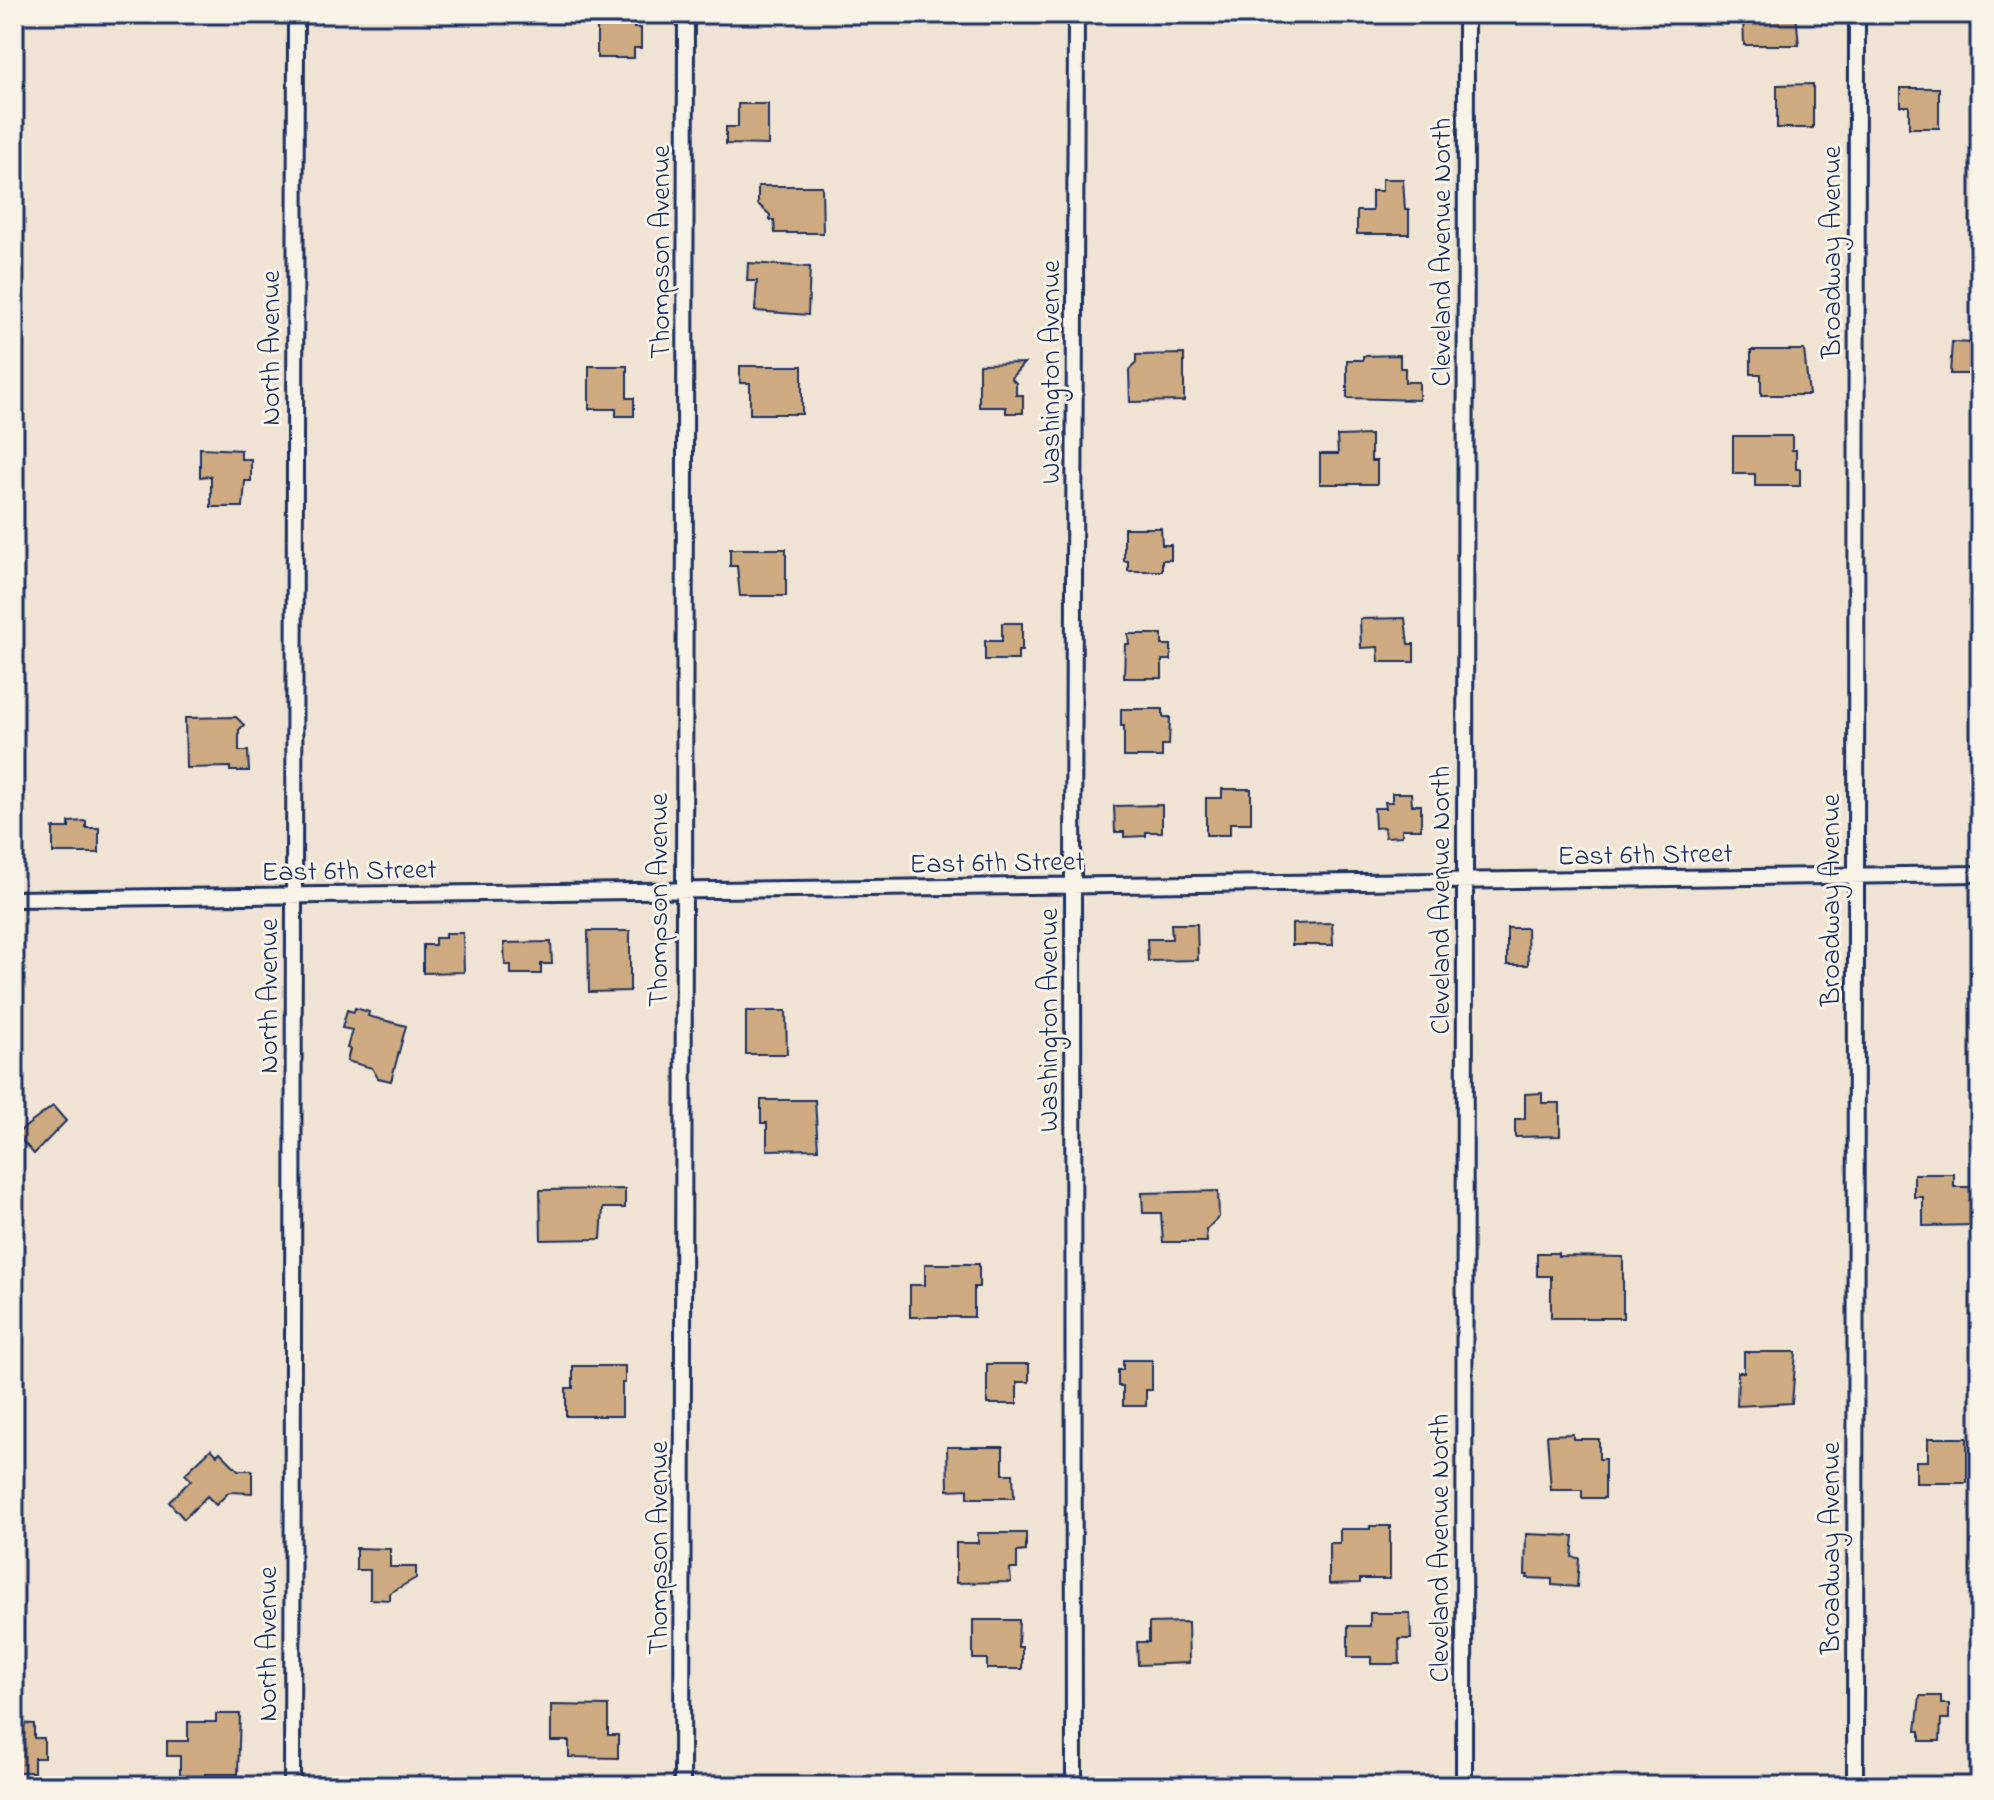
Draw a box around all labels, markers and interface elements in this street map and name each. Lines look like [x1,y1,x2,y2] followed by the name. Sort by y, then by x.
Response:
[1423,118,1464,386] street label: Cleveland Avenue North
[642,144,683,359] street label: Thompson Avenue
[1813,145,1854,359] street label: Broadway Avenue
[1032,259,1073,484] street label: Washington Avenue
[252,270,293,426] street label: North Avenue
[1422,766,1463,1034] street label: Cleveland Avenue North
[640,792,681,1007] street label: Thompson Avenue
[1812,793,1853,1007] street label: Broadway Avenue
[1557,834,1733,879] street label: East 6th Street
[909,842,1085,887] street label: East 6th Street
[261,850,437,895] street label: East 6th Street
[1030,907,1071,1132] street label: Washington Avenue
[250,918,291,1074] street label: North Avenue
[1421,1414,1462,1682] street label: Cleveland Avenue North
[640,1440,681,1655] street label: Thompson Avenue
[1812,1441,1853,1655] street label: Broadway Avenue
[249,1566,290,1722] street label: North Avenue

